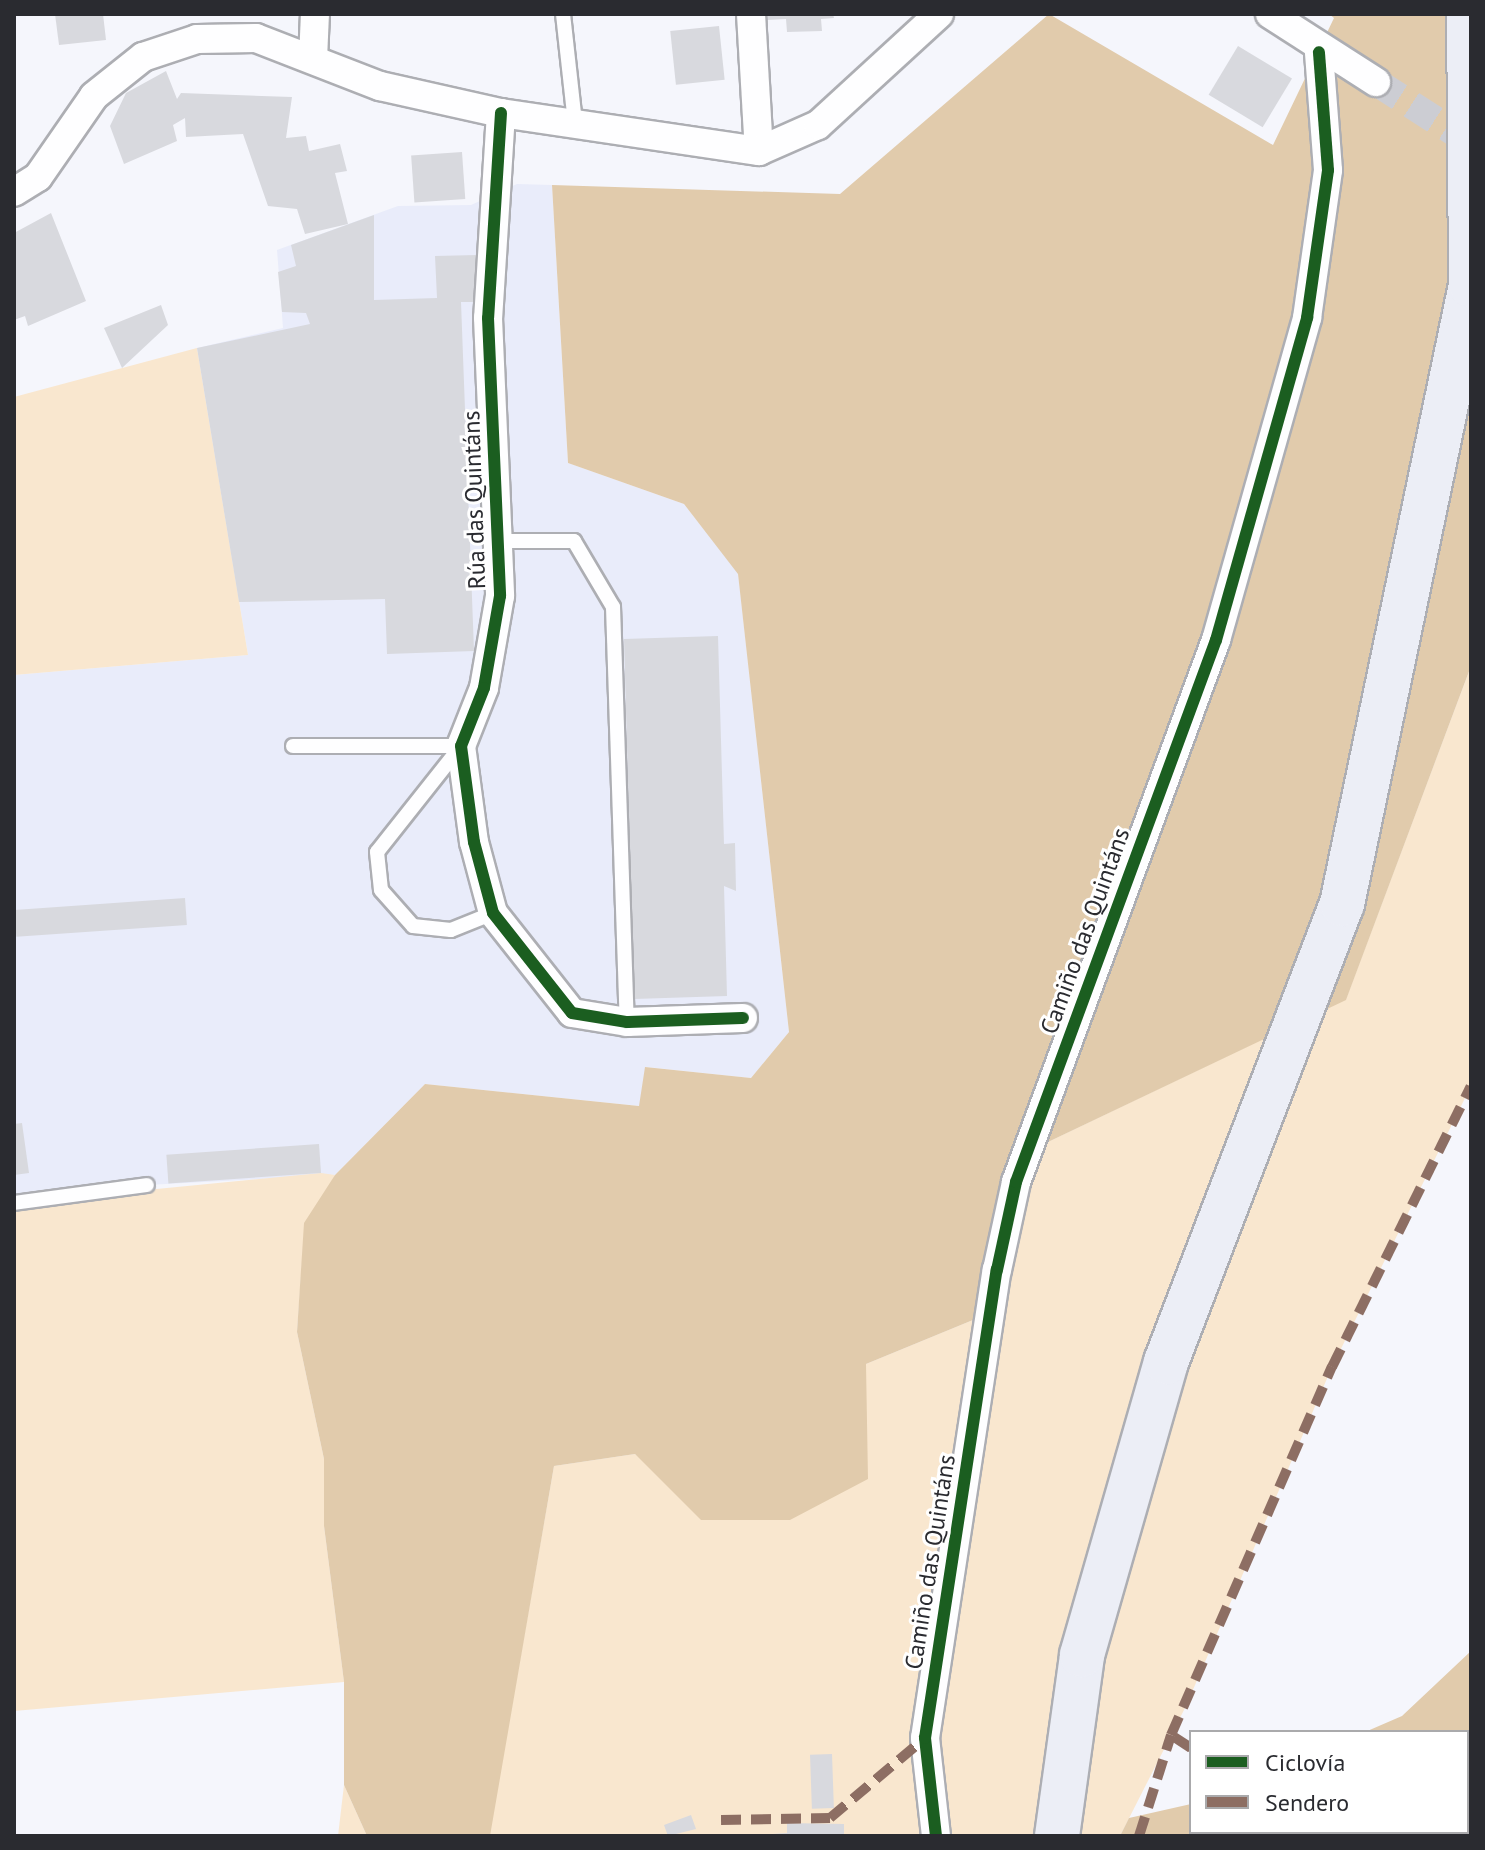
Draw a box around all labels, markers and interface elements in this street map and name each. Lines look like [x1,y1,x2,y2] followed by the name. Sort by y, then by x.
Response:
[456,410,492,590] street label: Rúa das Quintáns
[1034,824,1136,1038] street label: Camiño das Quintáns
[899,1453,961,1671] street label: Camiño das Quintáns
[1189,1730,1469,1834] legend
[1265,1747,1345,1778] text: Ciclovía
[1265,1787,1349,1818] text: Sendero

